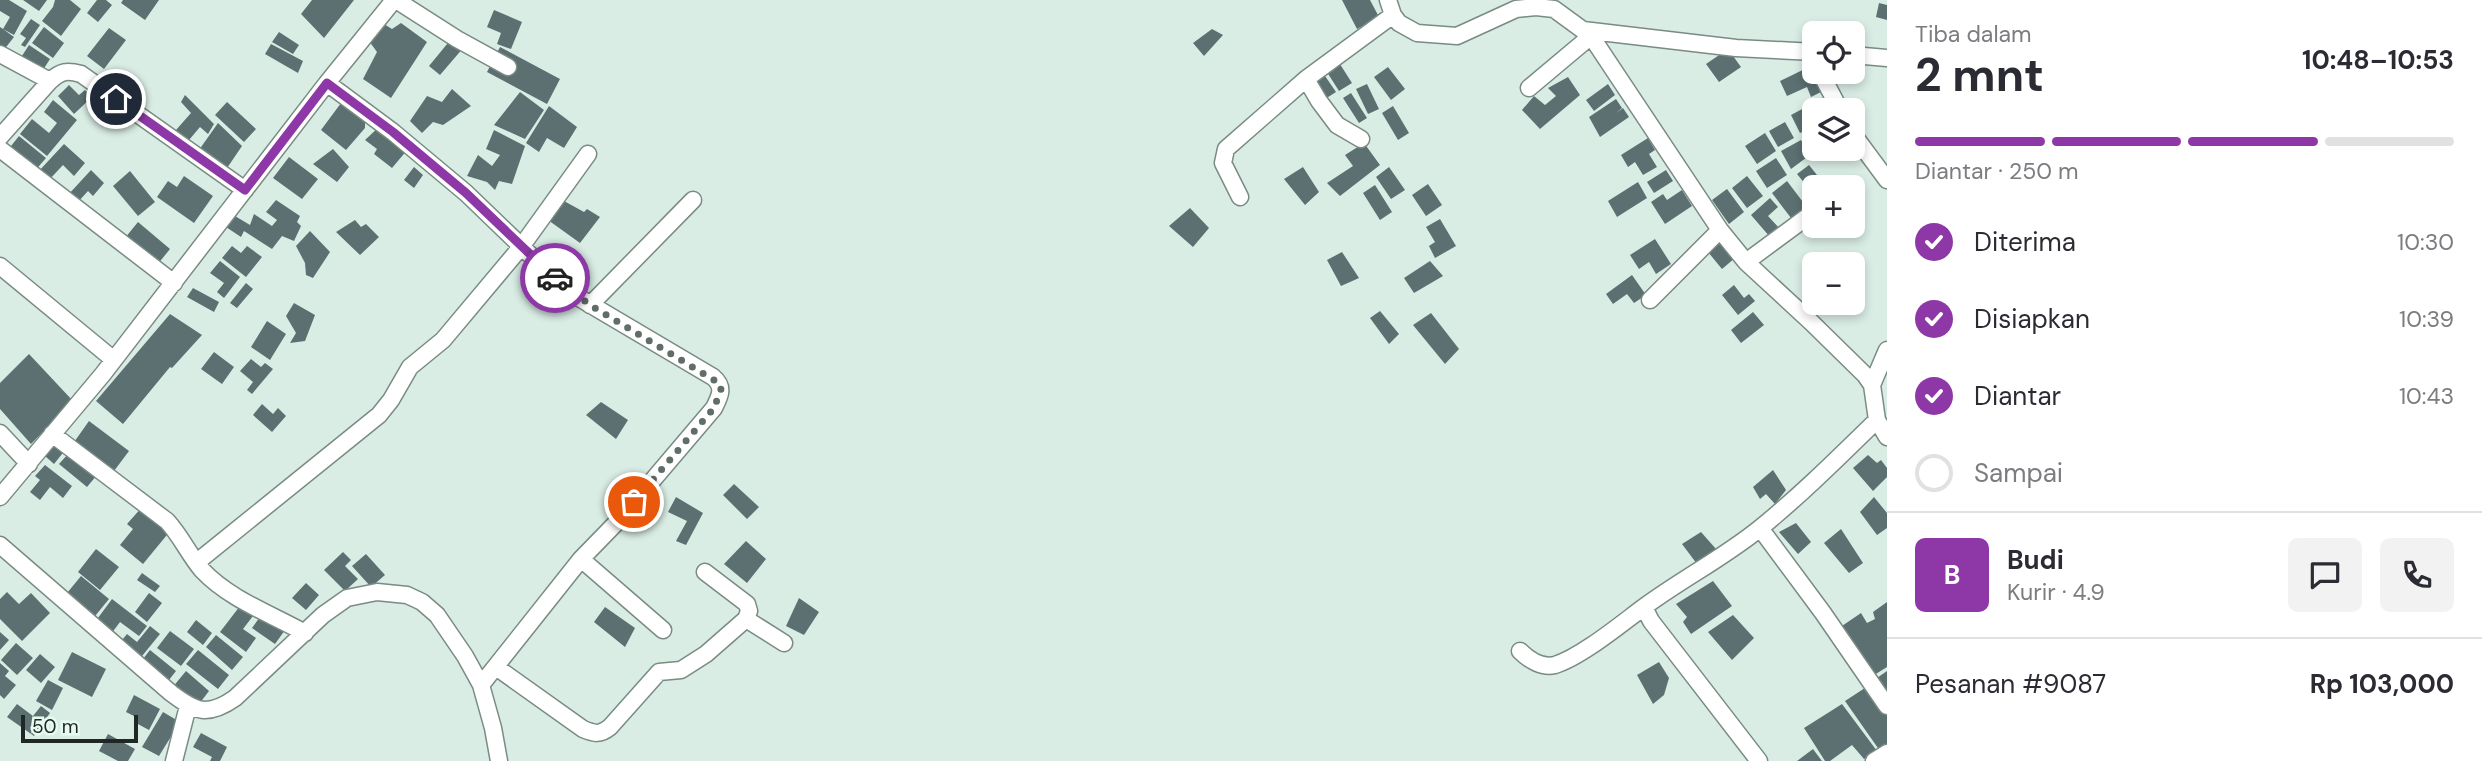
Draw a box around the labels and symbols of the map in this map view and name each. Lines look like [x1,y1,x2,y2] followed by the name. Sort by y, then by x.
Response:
[86,69,146,129] pin
[520,243,590,313] courier
[604,472,664,532] pin
[21,712,138,744] scale bar

